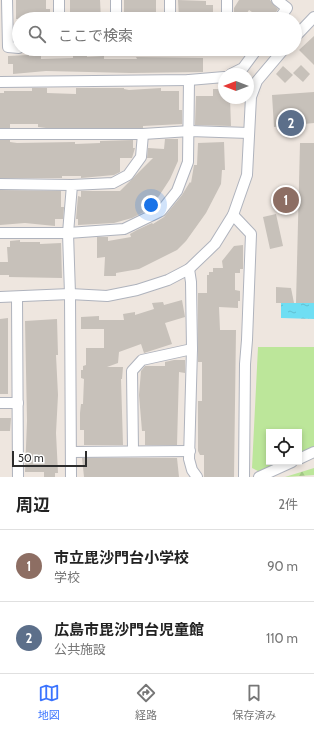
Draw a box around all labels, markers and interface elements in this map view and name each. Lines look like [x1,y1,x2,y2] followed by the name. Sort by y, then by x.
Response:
[12,12,302,56] search box
[26,23,48,45] icon: search
[58,27,133,45] text: ここで検索
[218,68,254,104] north arrow
[278,108,304,138] pin: 2
[273,185,299,215] pin: 1
[141,195,161,215] your location
[266,429,302,465] map controls
[266,429,302,465] button: locate
[12,449,87,468] scale bar
[18,451,44,465] text: 50 m
[16,495,50,515] text: 周辺
[278,496,298,512] text: 2件
[54,549,189,567] text: 市立毘沙門台小学校
[27,558,31,574] text: 1
[267,558,298,574] text: 90 m
[54,569,80,585] text: 学校
[54,621,204,639] text: 広島市毘沙門台児童館
[26,630,32,646] text: 2
[266,630,298,646] text: 110 m
[54,641,106,657] text: 公共施設
[38,682,60,722] tab: 地図
[135,682,157,722] tab: 経路
[232,682,276,722] tab: 保存済み

